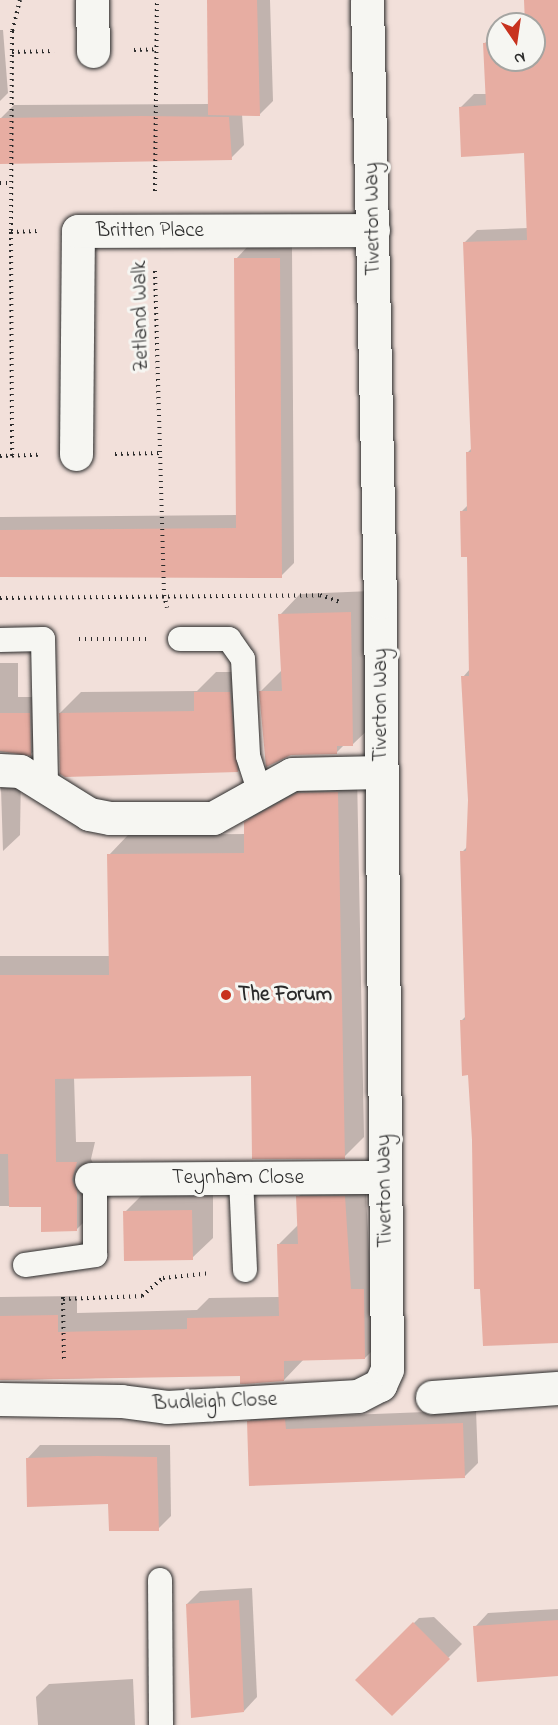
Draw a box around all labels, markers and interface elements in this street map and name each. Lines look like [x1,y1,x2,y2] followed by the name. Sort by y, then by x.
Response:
[486,12,546,72] north arrow
[512,45,528,70] text: N
[359,162,387,276] street label: Tiverton Way
[96,218,204,244] street label: Britten Place
[127,260,155,372] street label: Zetland Walk
[368,648,394,762] street label: Tiverton Way
[238,982,332,1008] place label: The Forum
[219,988,233,1002] marker: The Forum
[371,1134,399,1248] street label: Tiverton Way
[172,1165,304,1191] street label: Teynham Close
[152,1387,278,1417] street label: Budleigh Close

